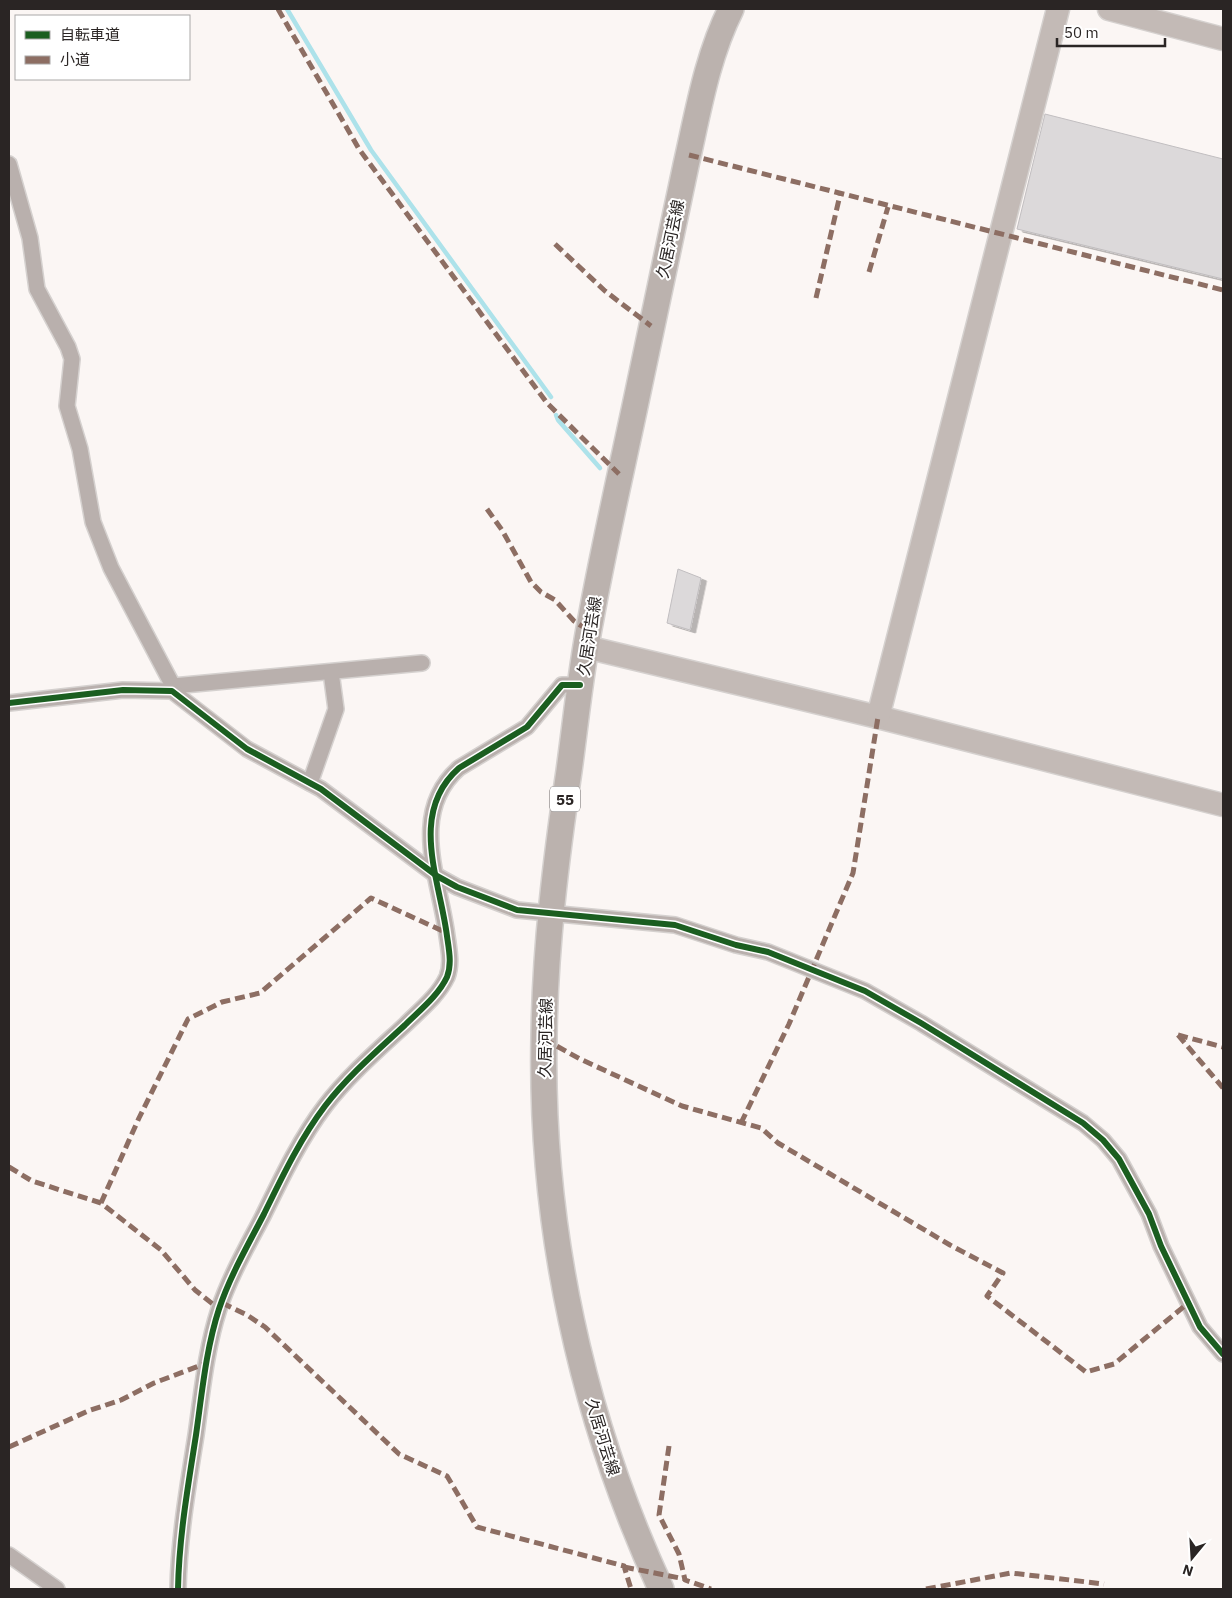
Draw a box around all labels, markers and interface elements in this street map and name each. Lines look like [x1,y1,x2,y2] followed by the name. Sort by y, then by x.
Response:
[15,15,190,80] legend
[1057,15,1164,47] scale bar
[1064,23,1099,42] text: 50 m
[60,25,120,44] text: 自転車道
[60,50,90,69] text: 小道
[652,198,688,280] street label: 久居河芸線
[573,595,605,677] street label: 久居河芸線
[550,786,580,812] road number: 55
[534,998,556,1078] street label: 久居河芸線
[582,1396,624,1478] street label: 久居河芸線
[1167,1533,1217,1583] north arrow
[1180,1560,1196,1580] text: N

